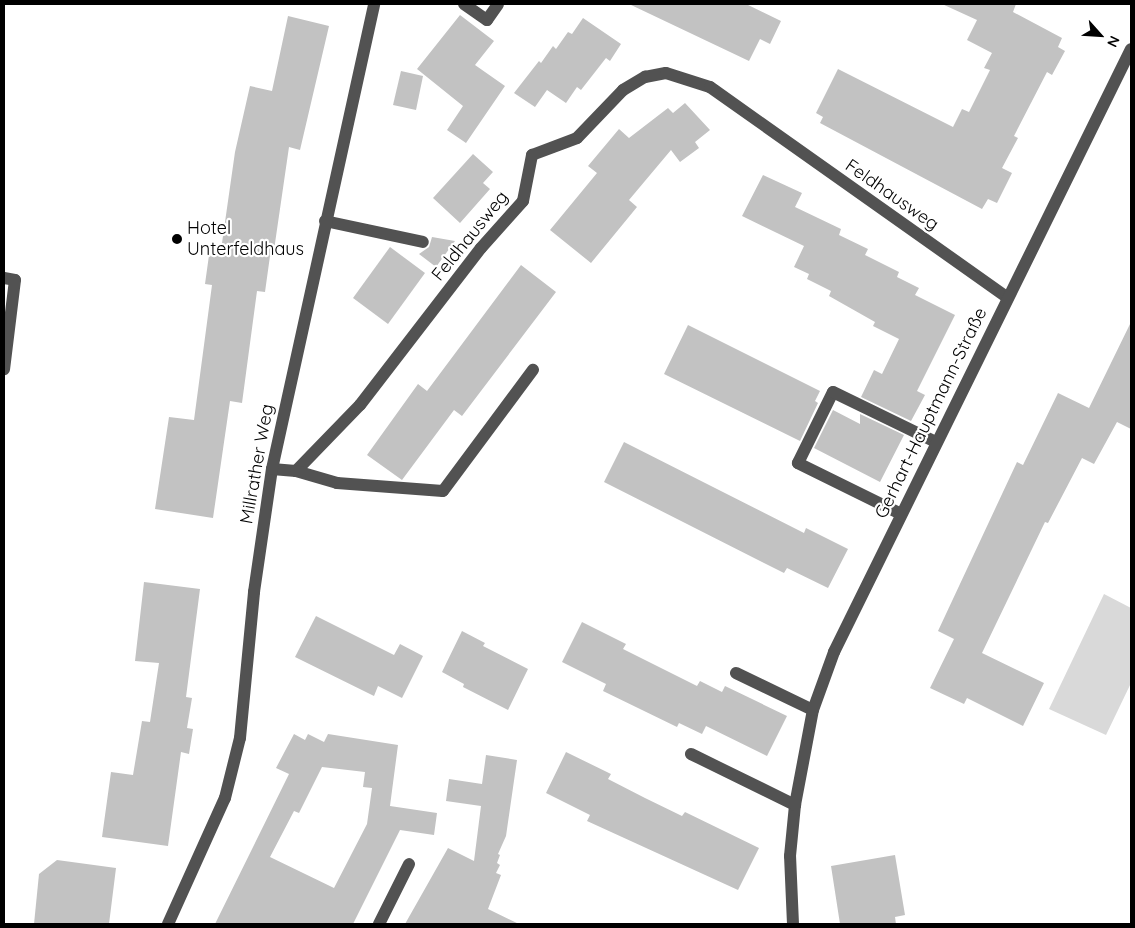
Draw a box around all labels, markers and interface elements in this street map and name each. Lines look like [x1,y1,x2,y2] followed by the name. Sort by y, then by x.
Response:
[1075,10,1125,60] north arrow
[1103,33,1124,50] text: N
[841,155,943,235] street label: Feldhausweg
[427,187,513,285] street label: Feldhausweg
[187,218,304,260] place label: Hotel Unterfeldhaus
[171,233,183,245] marker: Hotel Unterfeldhaus
[870,304,992,522] street label: Gerhart-Hauptmann-Straße
[236,402,278,526] street label: Millrather Weg

